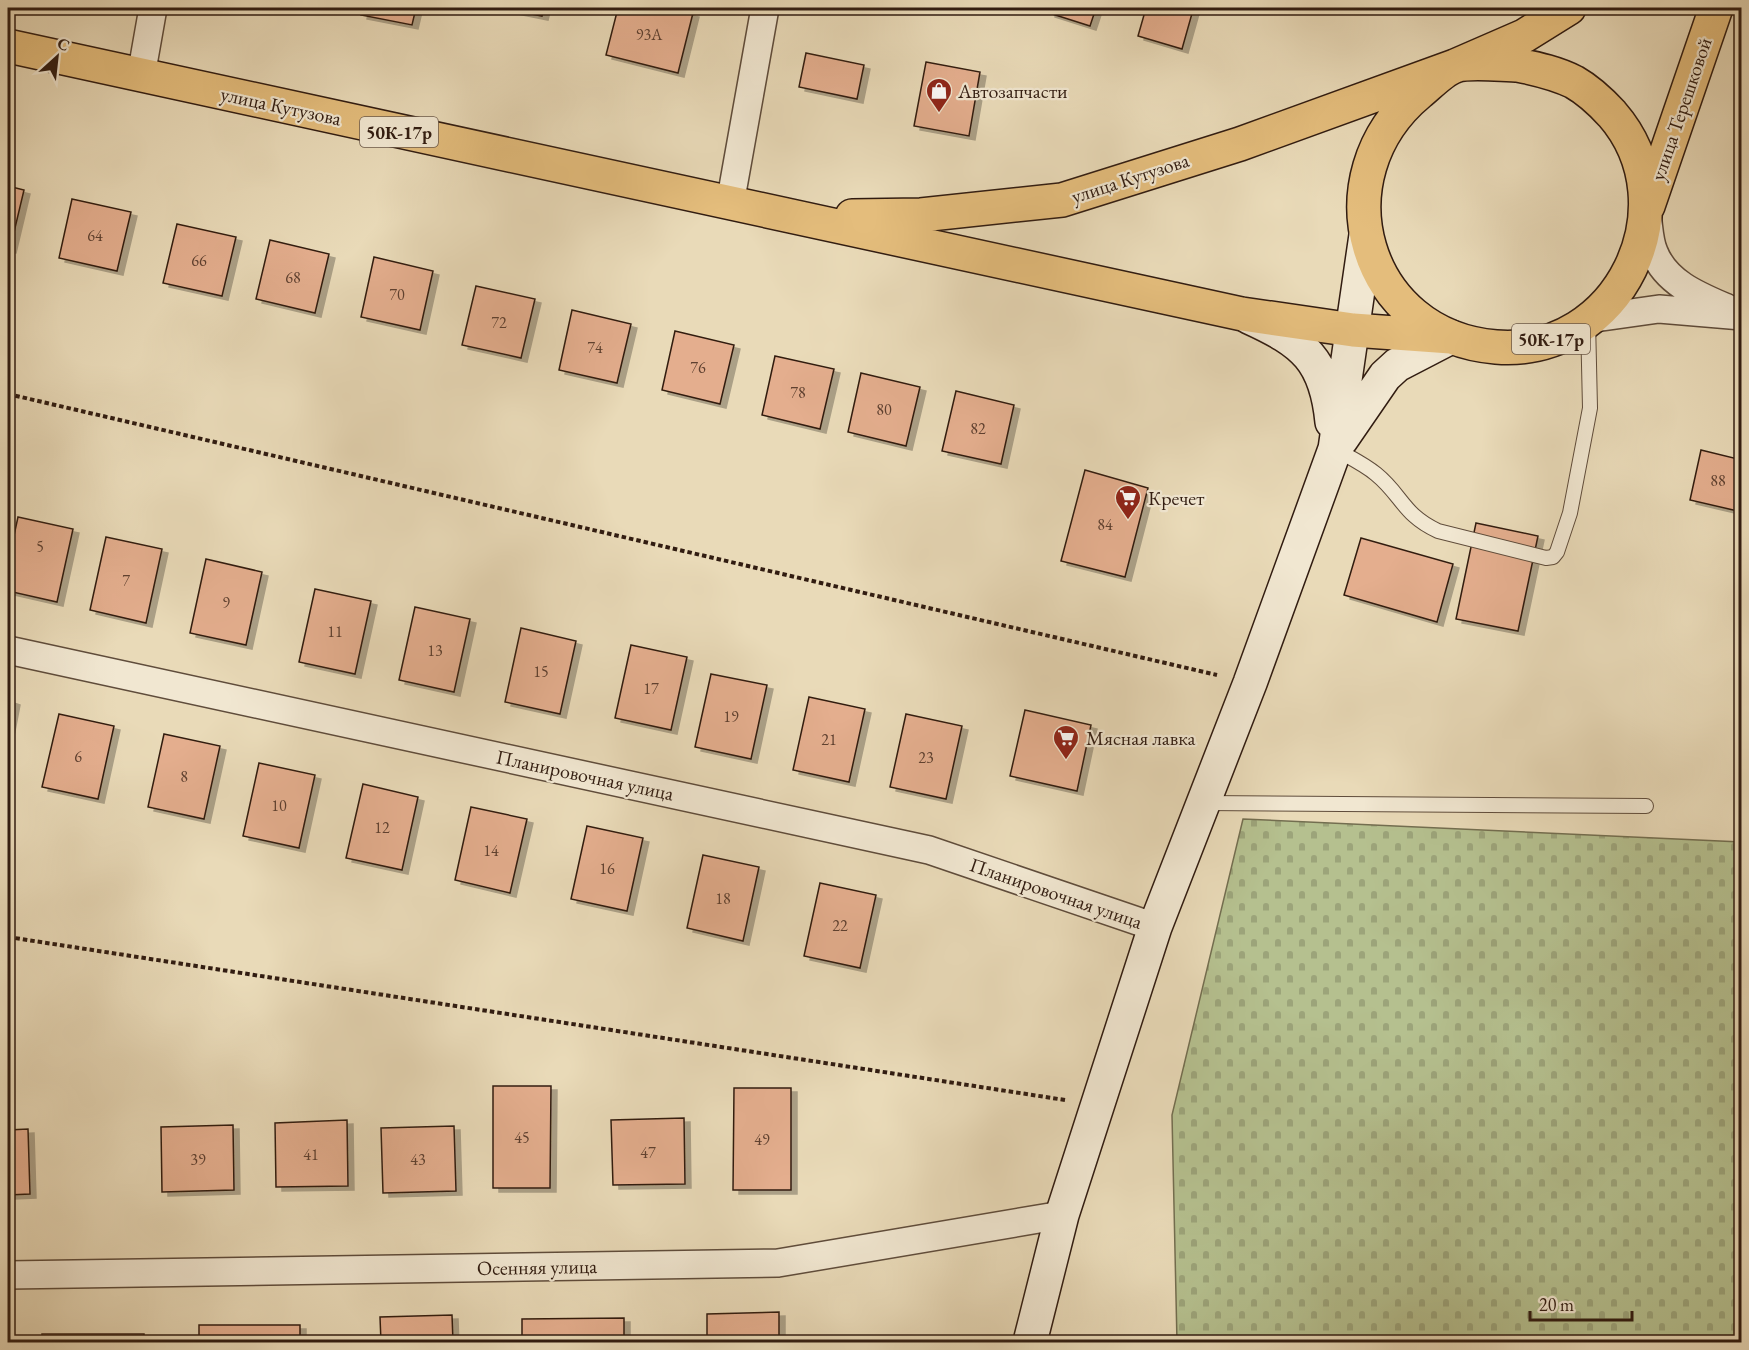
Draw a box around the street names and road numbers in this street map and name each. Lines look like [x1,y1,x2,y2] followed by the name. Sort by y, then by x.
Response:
[1644,34,1718,184] street label: улица Терешковой
[218,81,344,131] street label: улица Кутузова
[360,117,438,147] road number: 50К-17р
[1068,147,1192,209] street label: улица Кутузова
[1512,324,1590,354] road number: 50К-17р
[494,743,676,807] street label: Планировочная улица
[966,851,1146,935] street label: Планировочная улица
[477,1253,597,1281] street label: Осенняя улица

